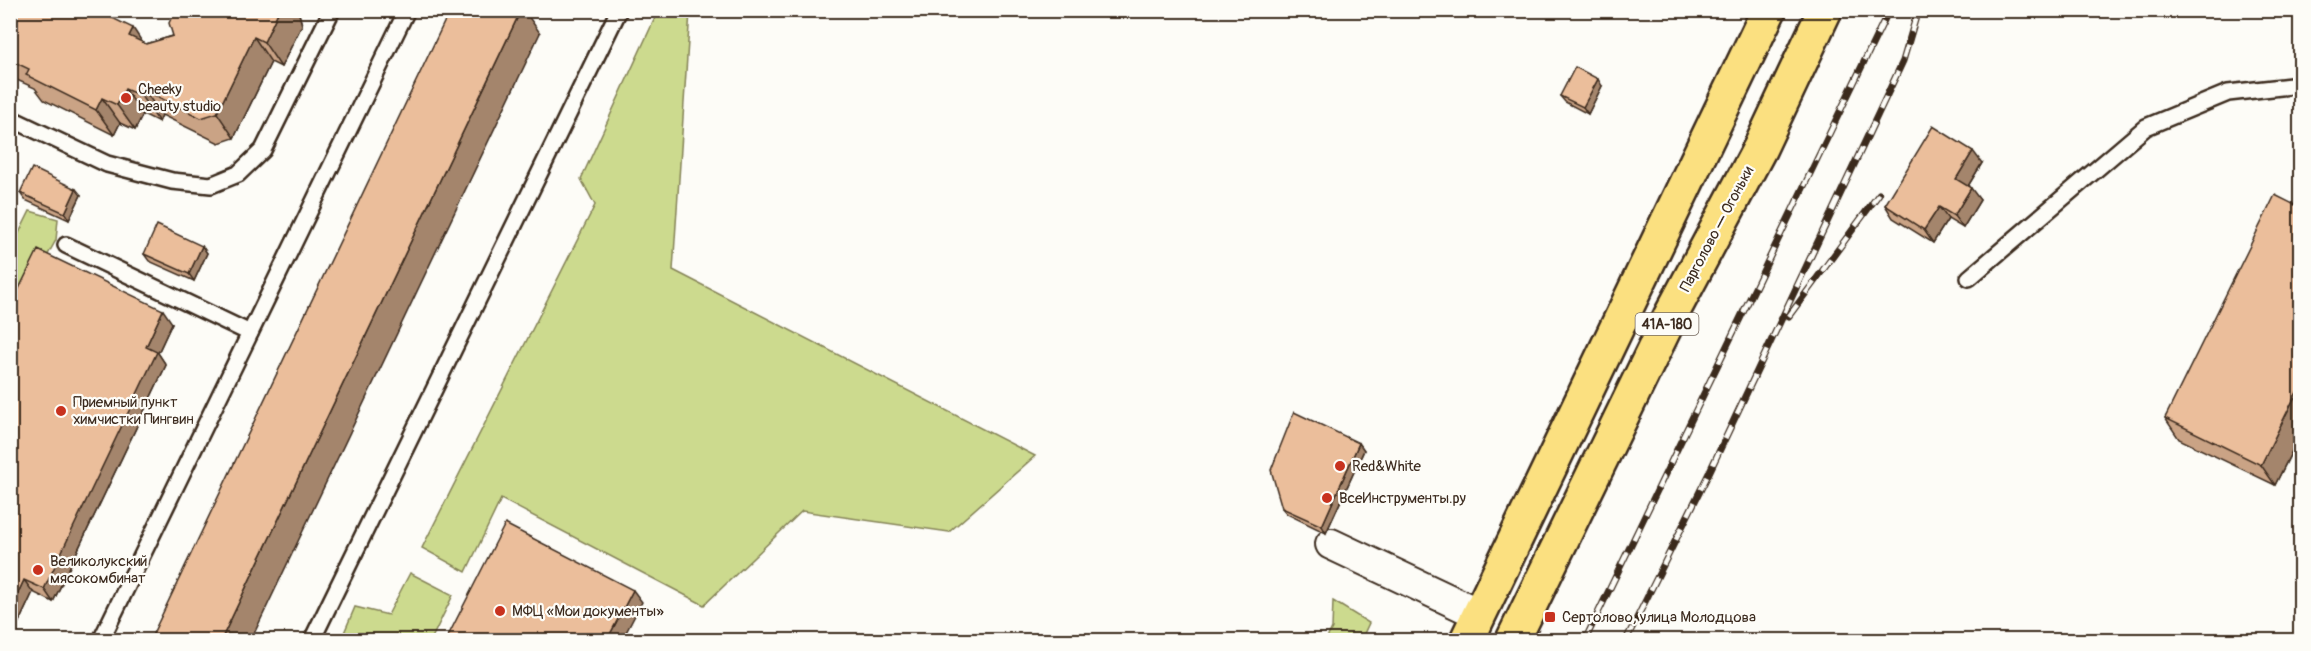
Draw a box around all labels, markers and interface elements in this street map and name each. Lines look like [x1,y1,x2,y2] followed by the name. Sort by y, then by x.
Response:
[138,80,221,116] place label: Cheeky beauty studio
[119,91,133,105] marker: Cheeky beauty studio
[1676,163,1758,295] street label: Парголово — Огоньки
[1636,313,1698,335] road number: 41А-180
[73,393,194,429] place label: Приемный пункт химчистки Пингвин
[54,404,68,418] marker: Приемный пункт химчистки Пингвин
[1352,457,1422,476] place label: Red&White
[1333,459,1347,473] marker: Red&White
[1339,489,1467,508] place label: ВсеИнструменты.ру
[1320,491,1334,505] marker: ВсеИнструменты.ру
[50,552,148,588] place label: Великолукский мясокомбинат
[31,563,45,577] marker: Великолукский мясокомбинат
[512,602,664,621] place label: МФЦ «Мои документы»
[493,604,507,618] marker: МФЦ «Мои документы»
[1562,608,1756,627] place label: Сертолово, улица Молодцова
[1543,610,1557,624] marker: Сертолово, улица Молодцова

